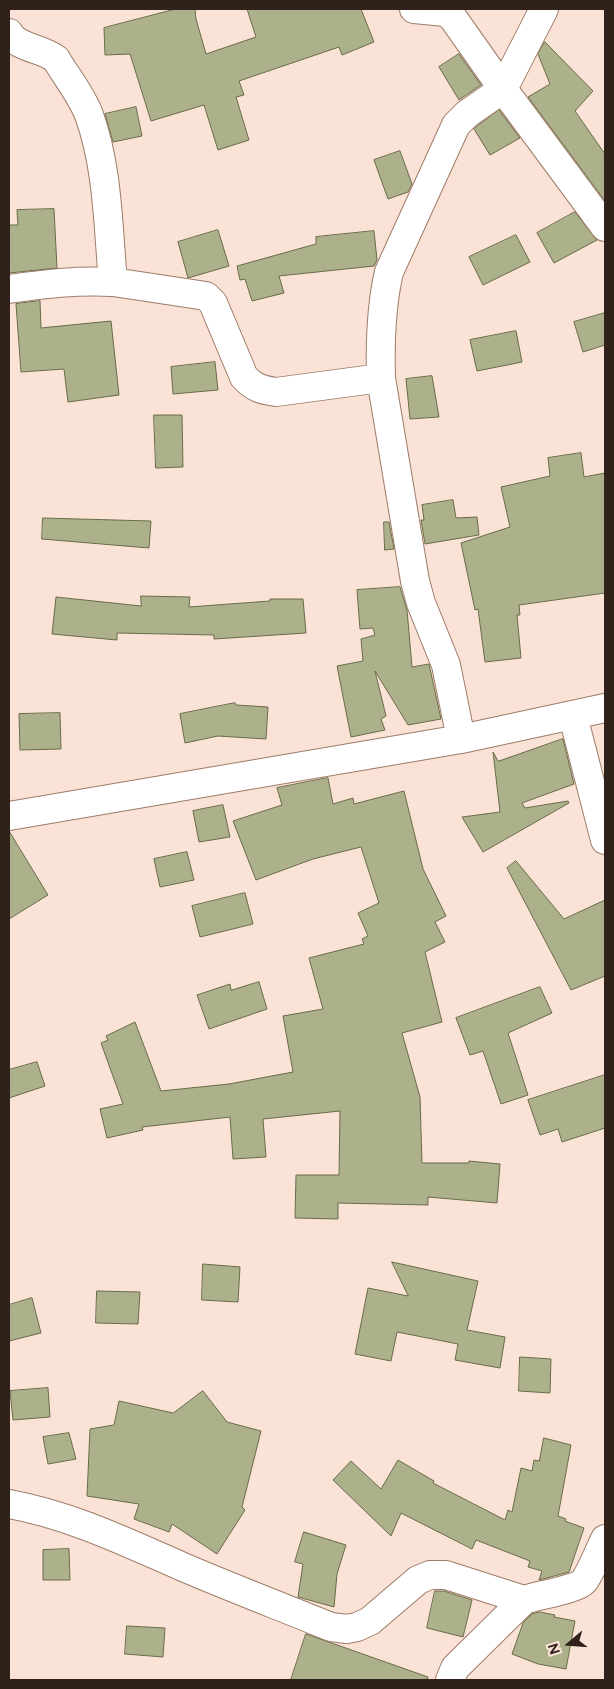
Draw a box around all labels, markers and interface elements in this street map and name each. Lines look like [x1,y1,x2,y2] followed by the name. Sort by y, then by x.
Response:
[544,1619,594,1669] north arrow
[545,1641,564,1657] text: N

